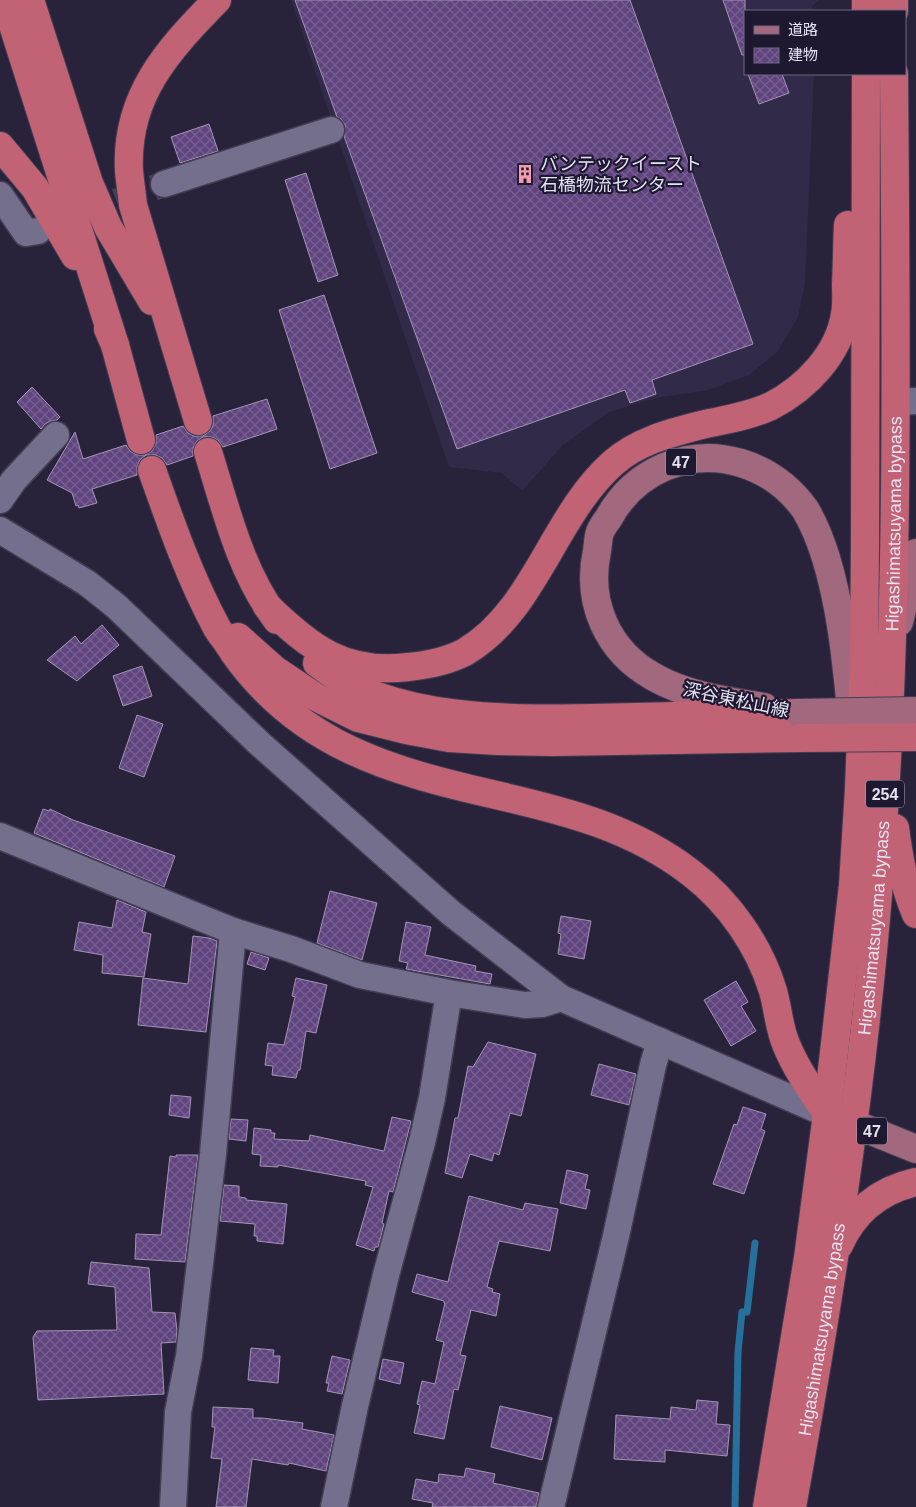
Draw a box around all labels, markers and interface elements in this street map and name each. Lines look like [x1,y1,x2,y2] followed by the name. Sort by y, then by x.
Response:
[744,10,906,75] legend
[788,21,818,38] text: 道路
[788,46,818,63] text: 建物
[540,154,702,195] place label: バンテックイースト 石橋物流センター
[514,163,536,185] building icon: バンテックイースト 石橋物流センター
[882,416,906,632] street label: Higashimatsuyama bypass
[666,448,696,476] road number: 47
[681,679,791,721] street label: 深谷東松山線
[866,781,904,808] road number: 254
[854,820,893,1036] street label: Higashimatsuyama bypass
[857,1118,887,1144] road number: 47
[795,1222,849,1437] street label: Higashimatsuyama bypass

